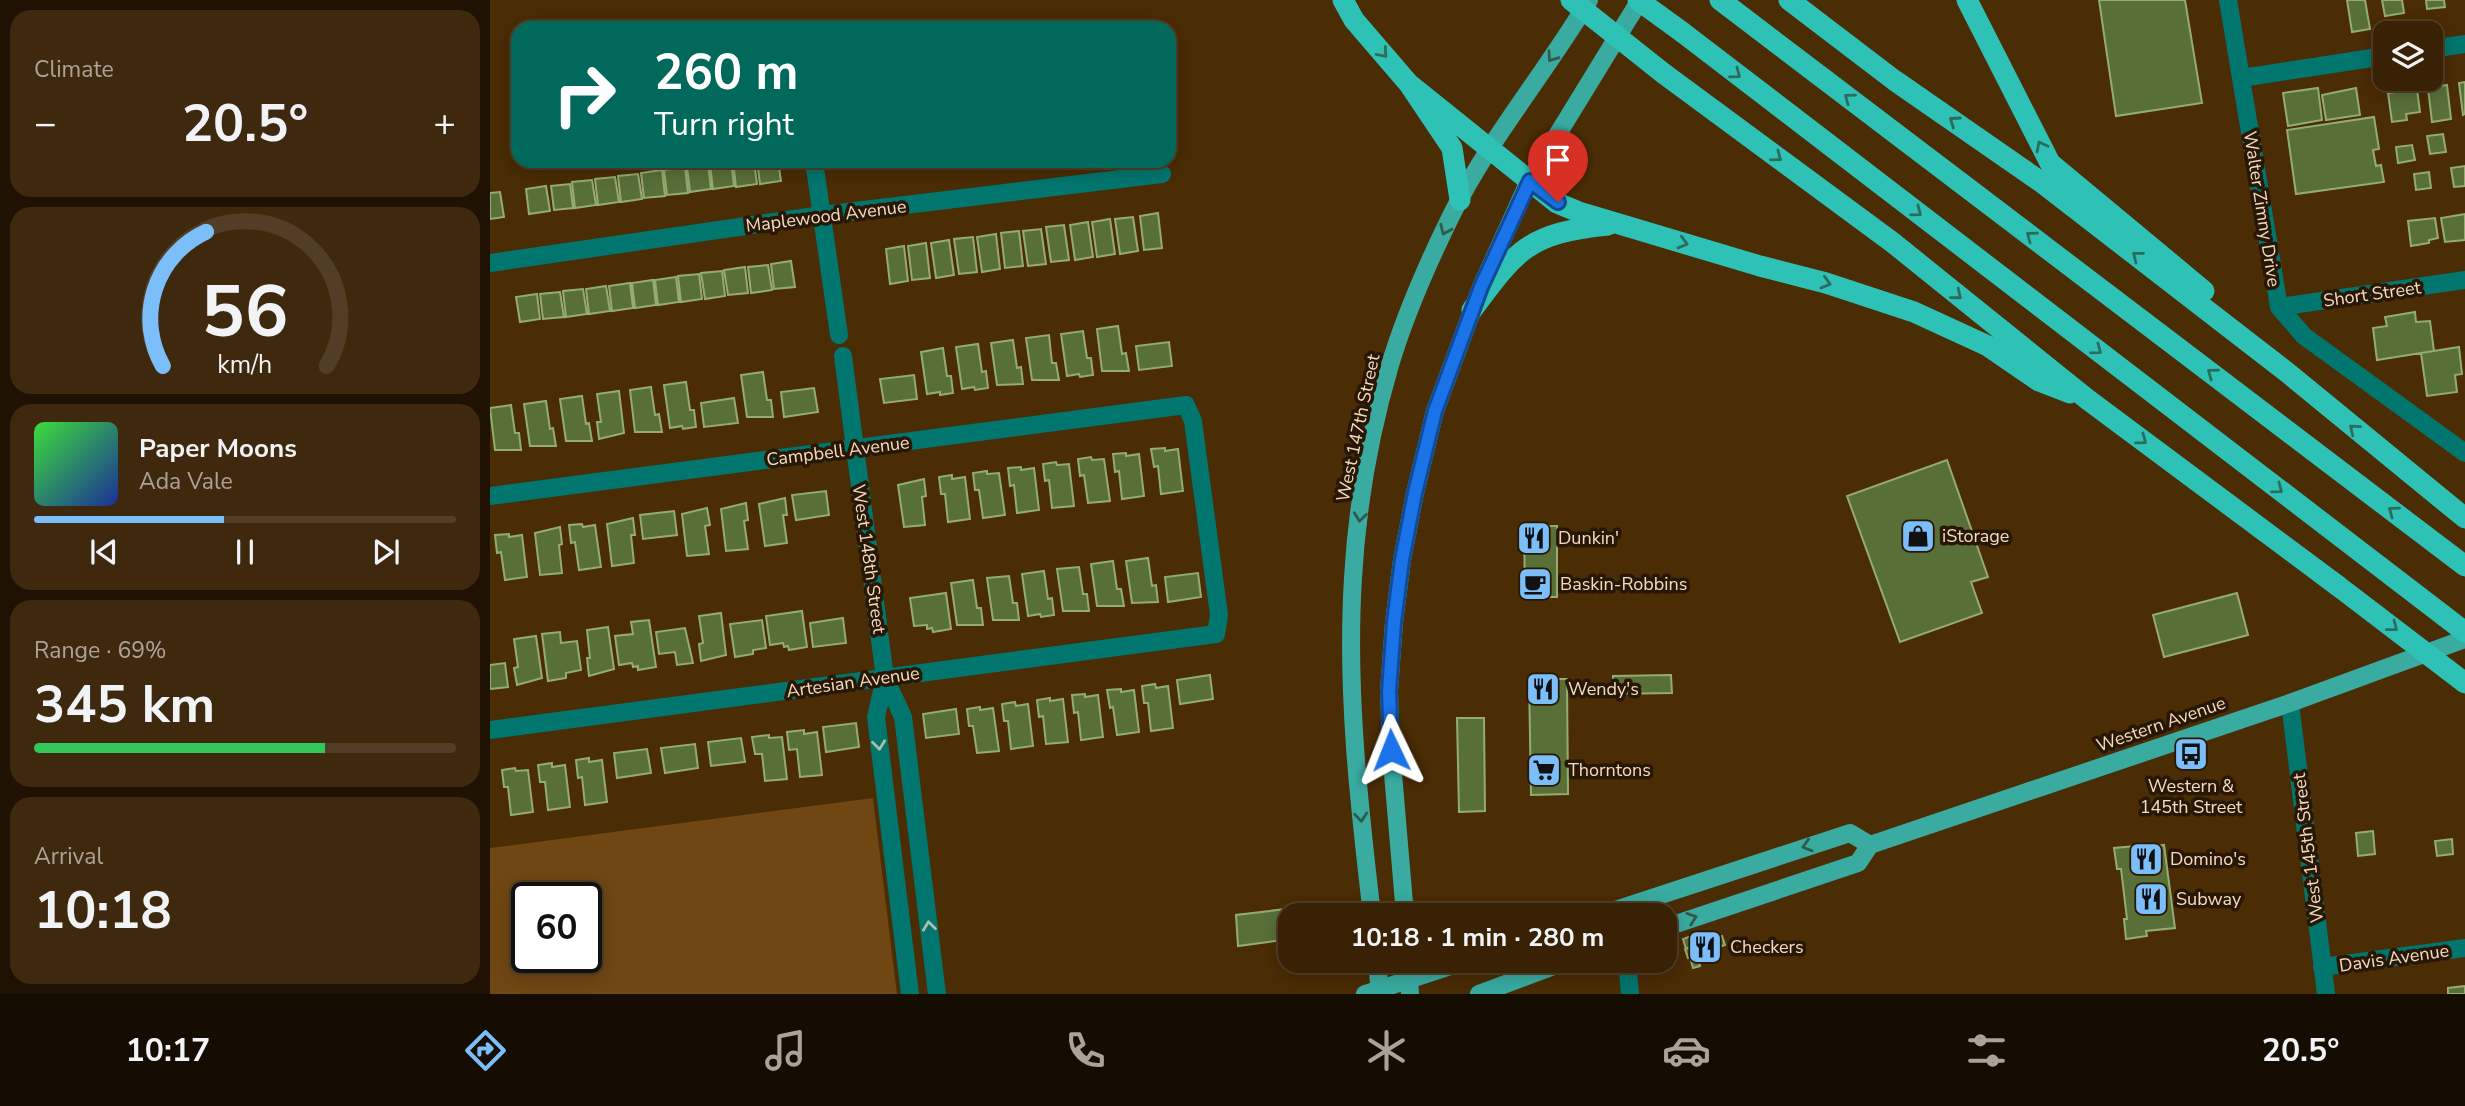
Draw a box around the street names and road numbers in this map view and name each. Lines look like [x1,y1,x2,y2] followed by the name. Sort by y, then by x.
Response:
[2238,129,2286,289] street label: Walter Zimny Drive
[744,194,908,238] street label: Maplewood Avenue
[2322,275,2423,313] street label: Short Street
[1331,351,1386,504] street label: West 147th Street
[765,430,911,472] street label: Campbell Avenue
[847,483,891,636] street label: West 148th Street
[785,661,921,703] street label: Artesian Avenue
[2093,691,2229,757] street label: Western Avenue
[2287,771,2329,924] street label: West 145th Street
[2337,938,2451,978] street label: Davis Avenue

